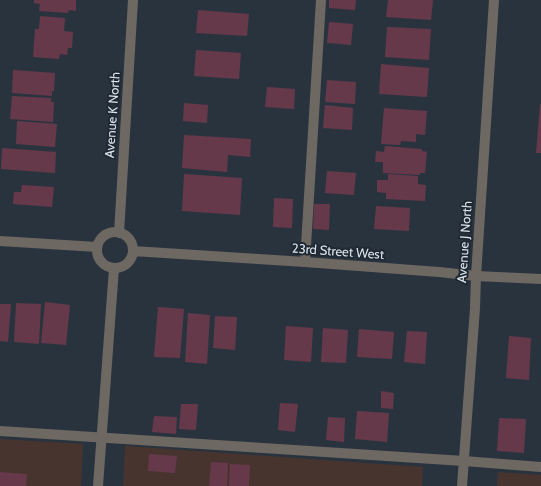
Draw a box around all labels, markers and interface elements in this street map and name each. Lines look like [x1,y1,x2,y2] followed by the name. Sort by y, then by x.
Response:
[102,72,124,158] street label: Avenue K North
[454,201,476,283] street label: Avenue J North
[291,241,385,263] street label: 23rd Street West

